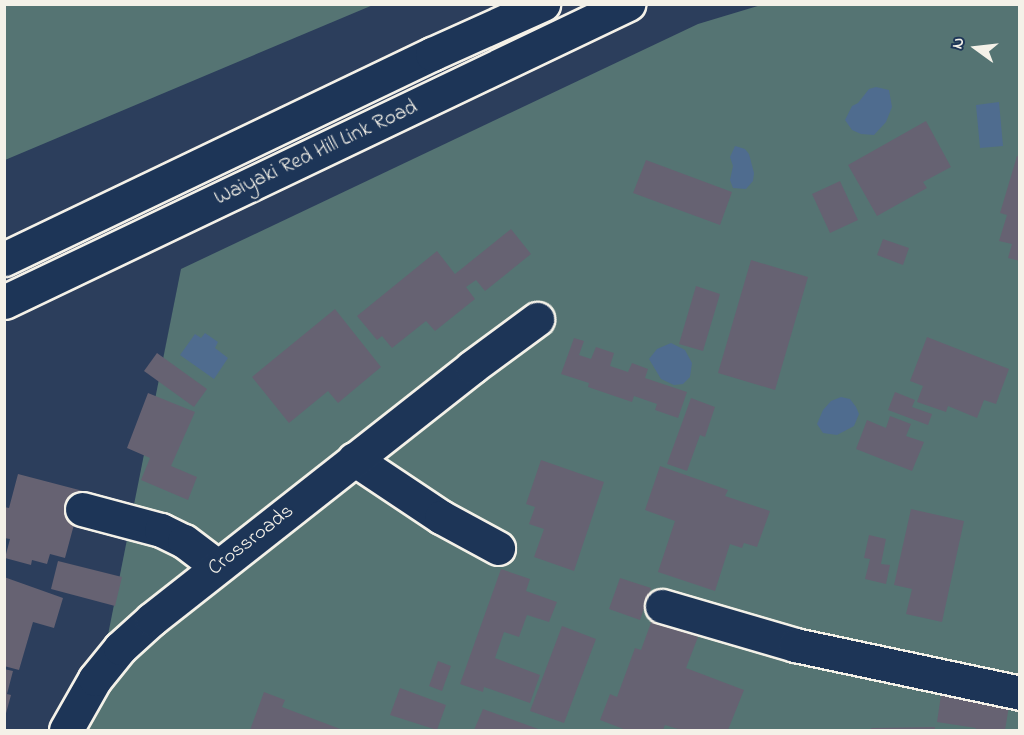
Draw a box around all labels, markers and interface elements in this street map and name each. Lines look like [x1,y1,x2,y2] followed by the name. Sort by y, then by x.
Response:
[946,18,1006,78] north arrow
[946,35,972,52] text: N
[211,95,421,211] street label: Waiyaki Red Hill Link Road
[203,499,299,581] street label: Crossroads

